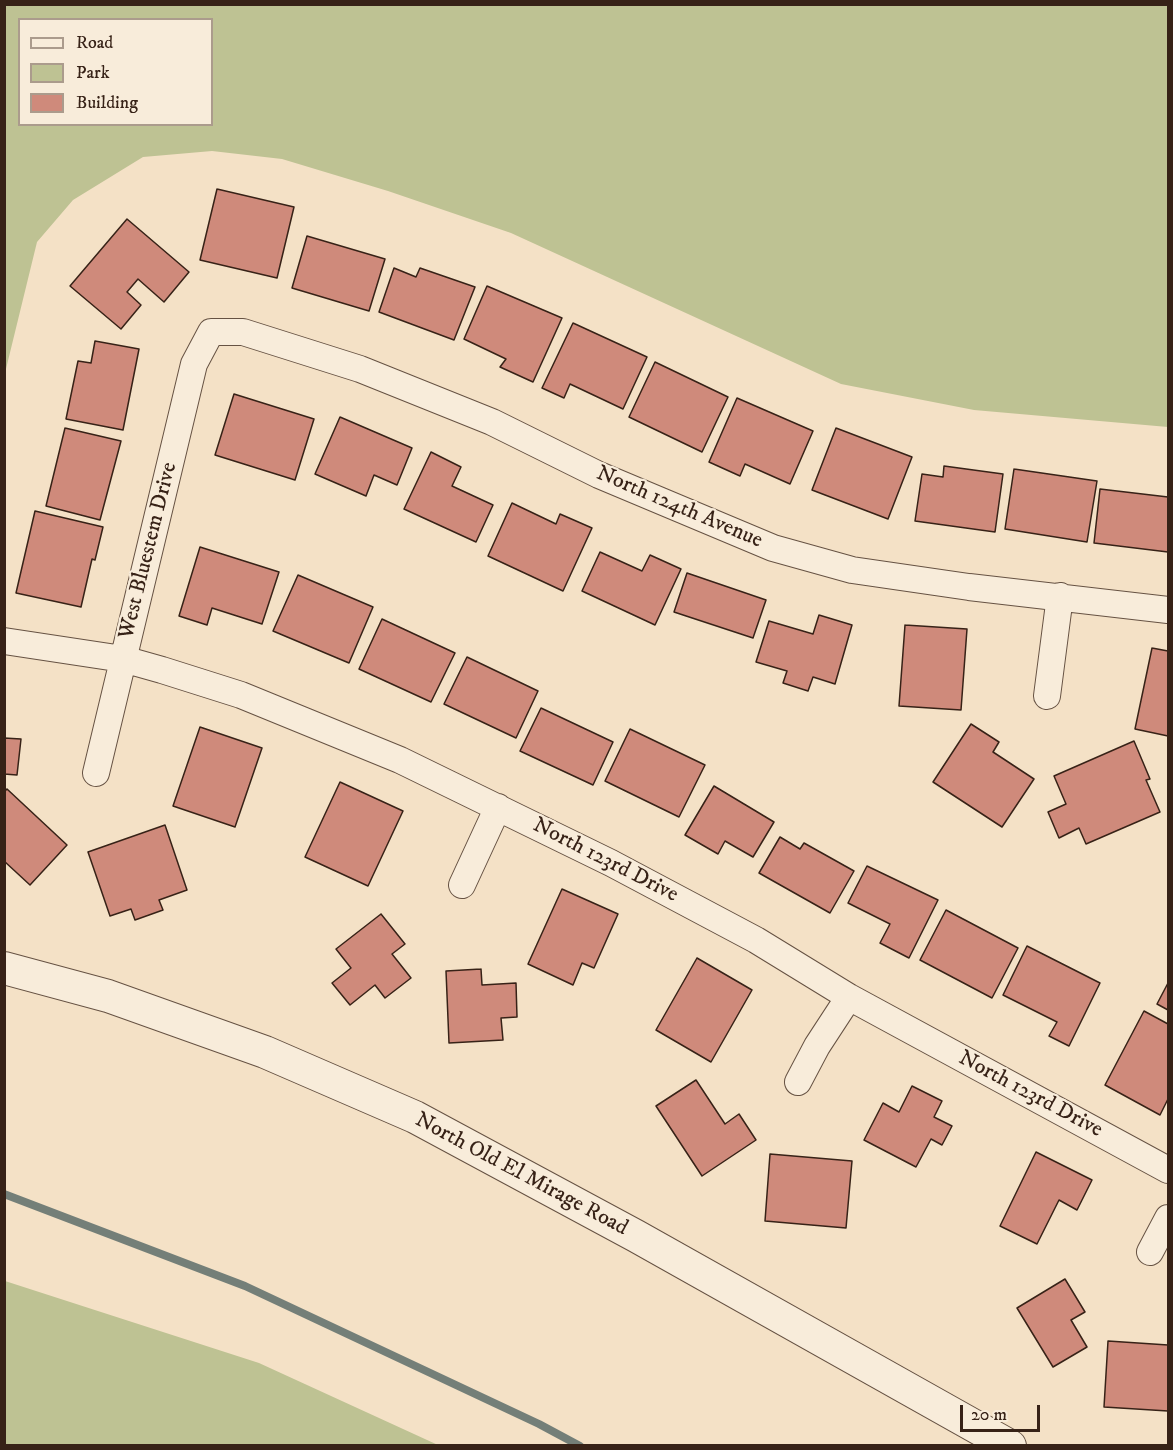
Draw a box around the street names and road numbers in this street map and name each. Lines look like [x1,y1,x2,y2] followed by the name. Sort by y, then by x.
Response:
[114,460,184,642] street label: West Bluestem Drive
[592,461,766,555] street label: North 124th Avenue
[528,813,682,909] street label: North 123rd Drive
[953,1046,1107,1144] street label: North 123rd Drive
[410,1108,632,1242] street label: North Old El Mirage Road

